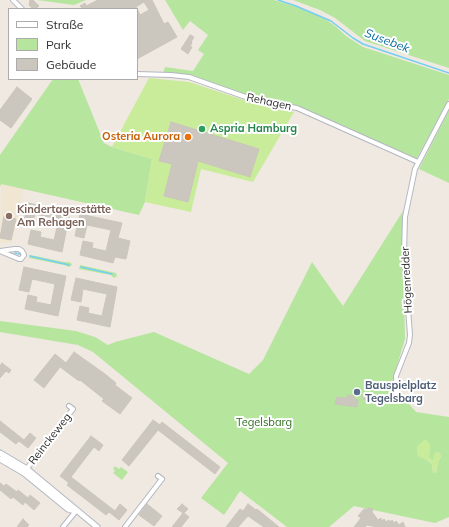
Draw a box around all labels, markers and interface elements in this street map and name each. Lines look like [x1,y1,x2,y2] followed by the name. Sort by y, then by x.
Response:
[8,8,138,80] legend
[46,17,83,32] text: Straße
[363,26,411,56] water label: Susebek
[46,37,71,52] text: Park
[46,57,96,72] text: Gebäude
[245,91,293,113] street label: Rehagen
[210,122,297,136] place label: Aspria Hamburg
[197,124,207,134] marker: Aspria Hamburg
[102,130,180,144] place label: Osteria Aurora
[183,132,193,142] marker: Osteria Aurora
[17,203,111,229] place label: Kindertagesstätte Am Rehagen
[4,211,14,221] marker: Kindertagesstätte Am Rehagen
[399,246,415,314] street label: Högenredder
[365,379,437,405] place label: Bauspielplatz Tegelsbarg
[352,387,362,397] marker: Bauspielplatz Tegelsbarg
[26,411,74,467] street label: Reinckeweg
[236,416,292,430] park label: Tegelsbarg

